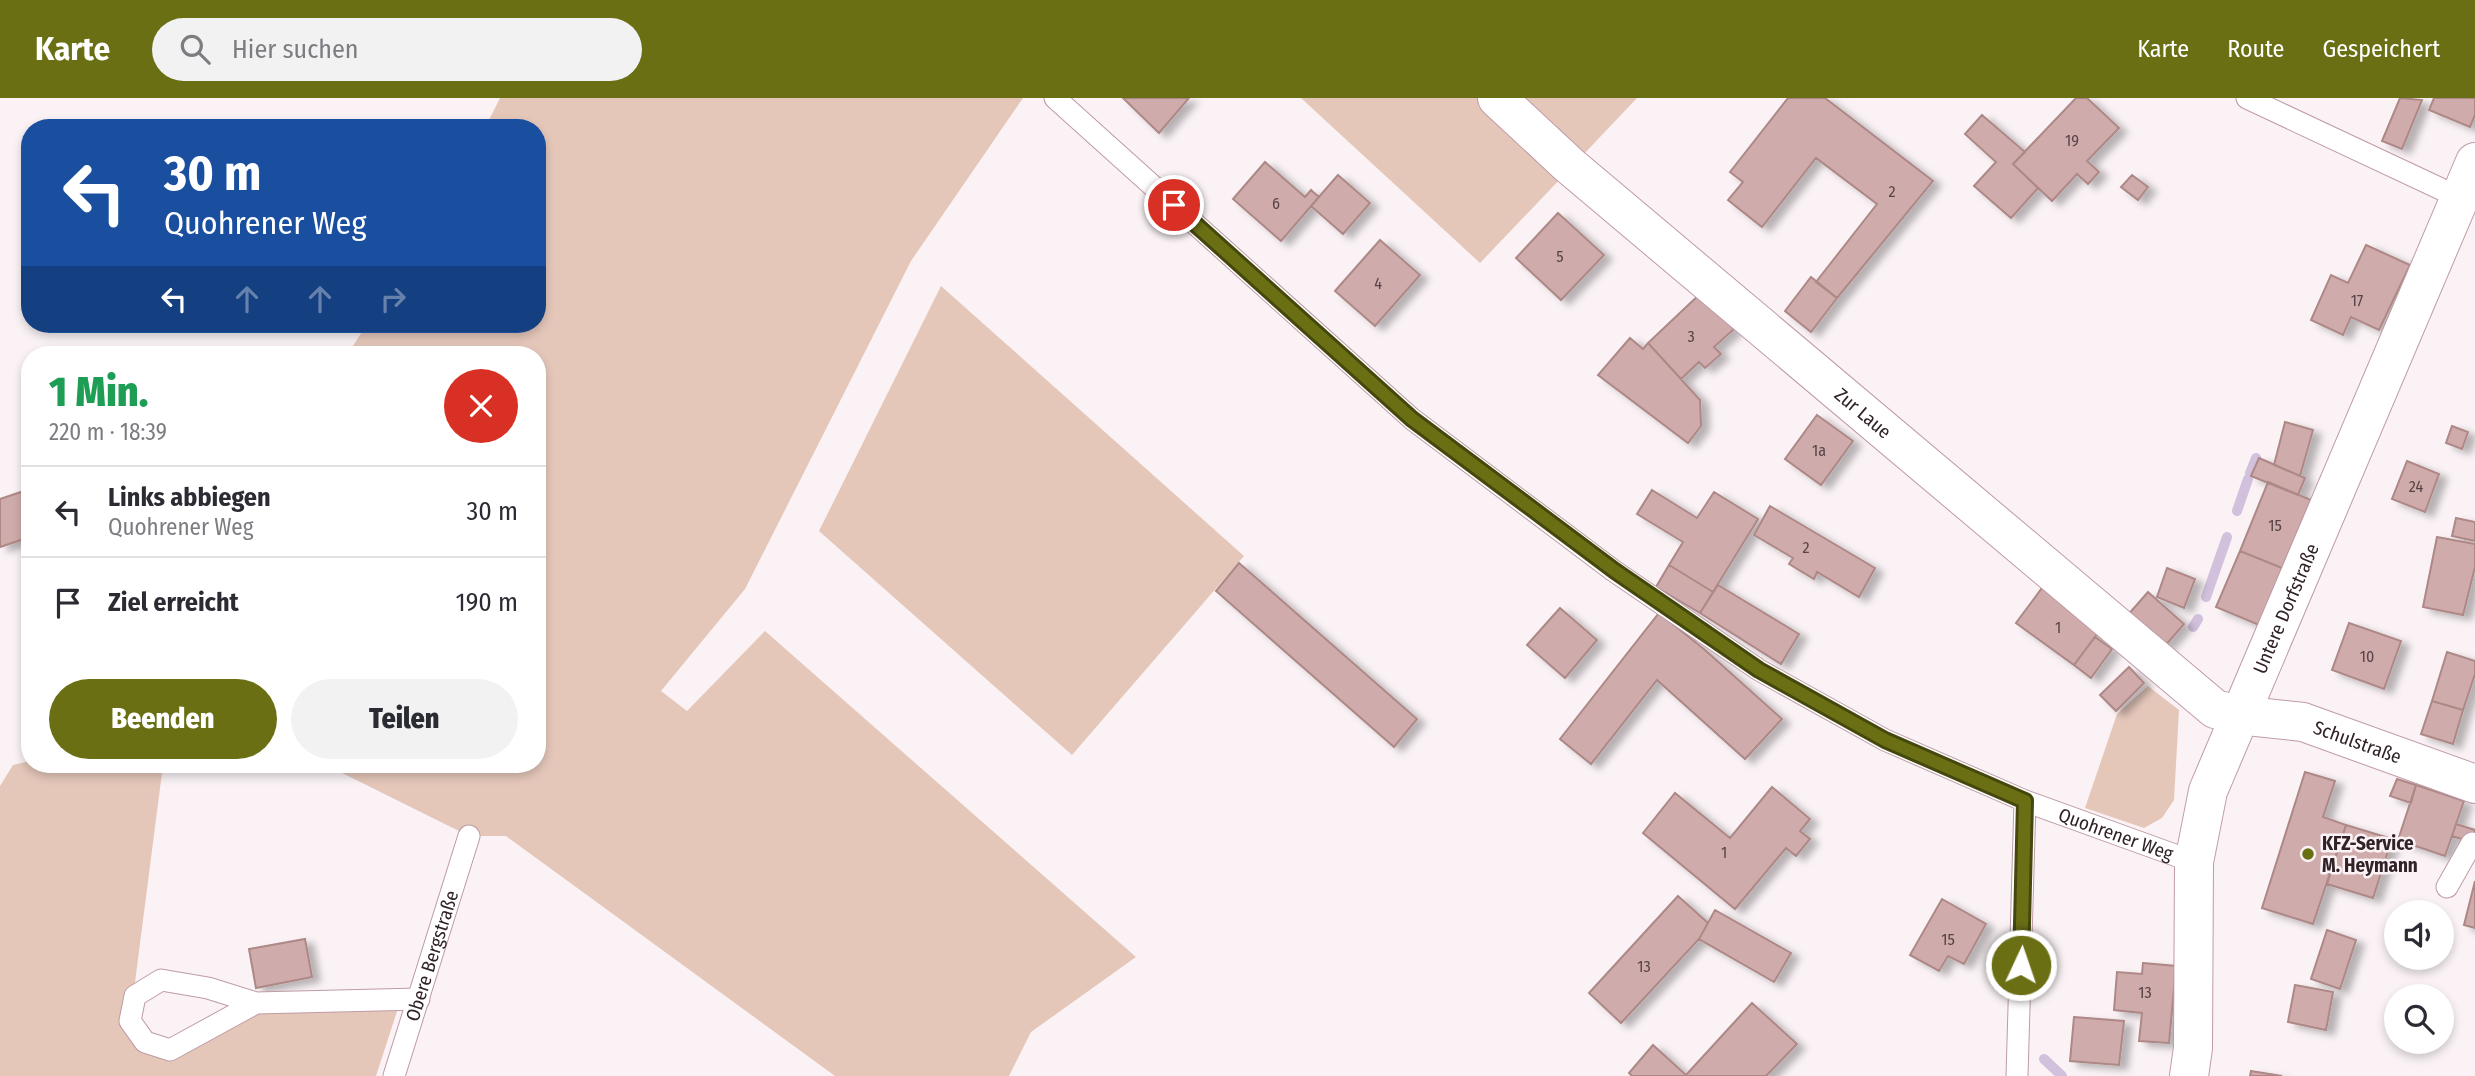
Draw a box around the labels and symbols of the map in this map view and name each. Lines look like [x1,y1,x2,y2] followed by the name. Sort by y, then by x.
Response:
[2065,131,2079,150] house number: 19
[1144,175,1204,235] pin
[1888,182,1896,201] house number: 2
[1272,194,1280,213] house number: 6
[1556,247,1564,266] house number: 5
[1374,274,1382,293] house number: 4
[2351,291,2364,310] house number: 17
[1687,327,1695,346] house number: 3
[1830,383,1896,443] street label: Zur Laue
[1812,441,1826,460] house number: 1a
[2409,477,2423,496] house number: 24
[2268,516,2282,535] house number: 15
[1802,538,1810,557] house number: 2
[2248,540,2323,677] street label: Untere Dorfstraße
[2055,618,2061,637] house number: 1
[2360,647,2374,666] house number: 10
[2310,715,2405,768] street label: Schulstraße
[2055,803,2176,865] street label: Quohrener Weg
[2322,832,2418,877] place label: KFZ-Service M. Heymann
[1721,843,1727,862] house number: 1
[2300,846,2316,862] marker: KFZ-Service M. Heymann
[400,888,463,1024] street label: Obere Bergstraße
[1984,928,2058,1002] position arrow
[1941,930,1955,949] house number: 15
[1637,957,1651,976] house number: 13
[2138,983,2152,1002] house number: 13

